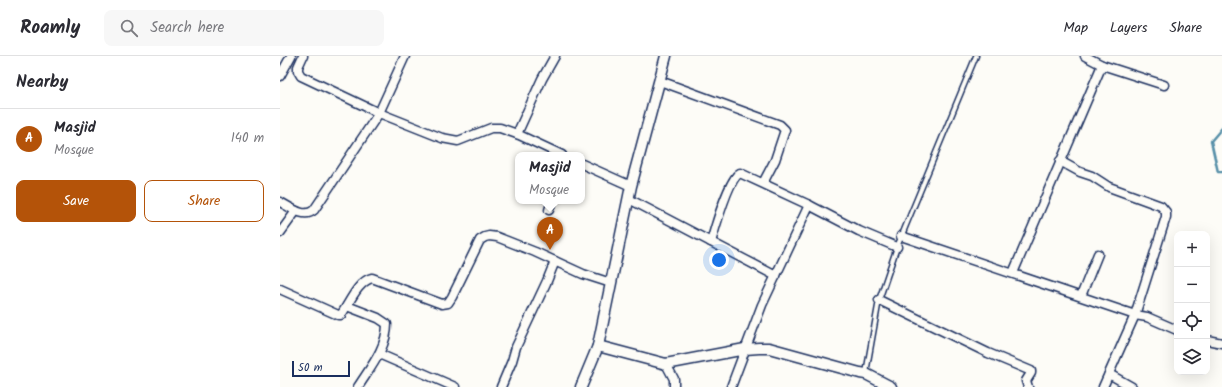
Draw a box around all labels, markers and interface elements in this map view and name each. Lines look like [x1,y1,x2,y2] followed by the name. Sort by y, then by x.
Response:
[104,10,384,46] search box
[20,13,80,43] text: Roamly
[150,16,224,40] text: Search here
[118,17,140,39] icon: search
[1064,17,1088,39] text: Map
[1110,17,1148,39] text: Layers
[1170,17,1202,39] text: Share
[16,69,68,96] text: Nearby
[54,116,96,140] text: Masjid
[25,128,33,149] text: A
[231,128,264,149] text: 140 m
[54,140,94,161] text: Mosque
[515,152,585,204] popup
[529,156,571,180] text: Masjid
[16,180,136,222] button: Save
[144,180,264,222] button: Share
[529,180,569,201] text: Mosque
[537,217,563,250] pin: A
[1174,231,1210,375] map controls
[1174,231,1210,267] button: +
[709,250,729,270] your location
[1174,267,1210,303] button: −
[1174,303,1210,339] button: locate
[1174,339,1210,375] button: layers
[292,359,350,378] scale bar
[298,359,323,377] text: 50 m

